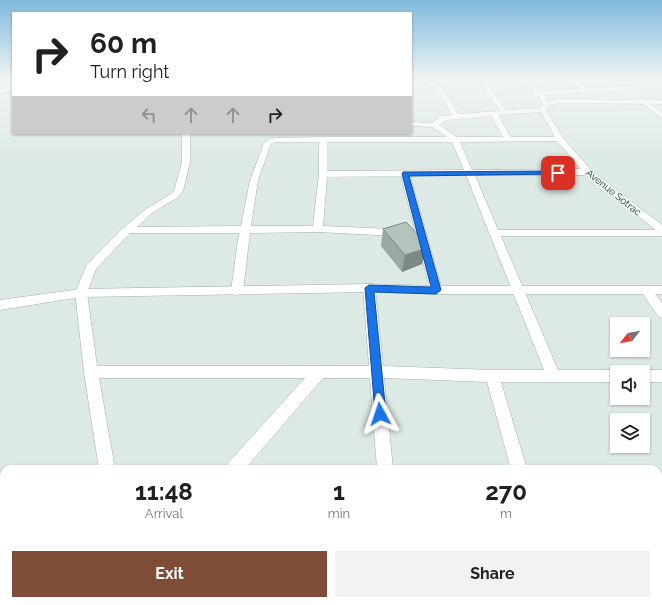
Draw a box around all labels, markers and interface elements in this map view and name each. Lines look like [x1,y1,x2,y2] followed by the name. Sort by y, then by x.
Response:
[90,27,157,60] text: 60 m
[24,28,76,80] icon: right
[90,61,169,82] text: Turn right
[138,104,160,126] icon: left
[180,104,202,126] icon: ahead
[222,104,244,126] icon: ahead
[264,104,286,126] icon: right
[541,156,575,190] pin
[547,162,569,184] icon: arrive
[584,167,644,218] street label: Avenue Sotrac
[610,317,650,357] north arrow
[610,317,650,453] map controls
[610,365,650,405] button: sound
[359,393,401,435] position arrow
[610,413,650,453] button: layers
[135,477,193,506] text: 11:48
[333,477,345,506] text: 1
[485,477,527,506] text: 270
[145,506,183,521] text: Arrival
[328,506,350,521] text: min
[500,506,512,521] text: m
[12,551,327,597] button: Exit
[335,551,650,597] button: Share

